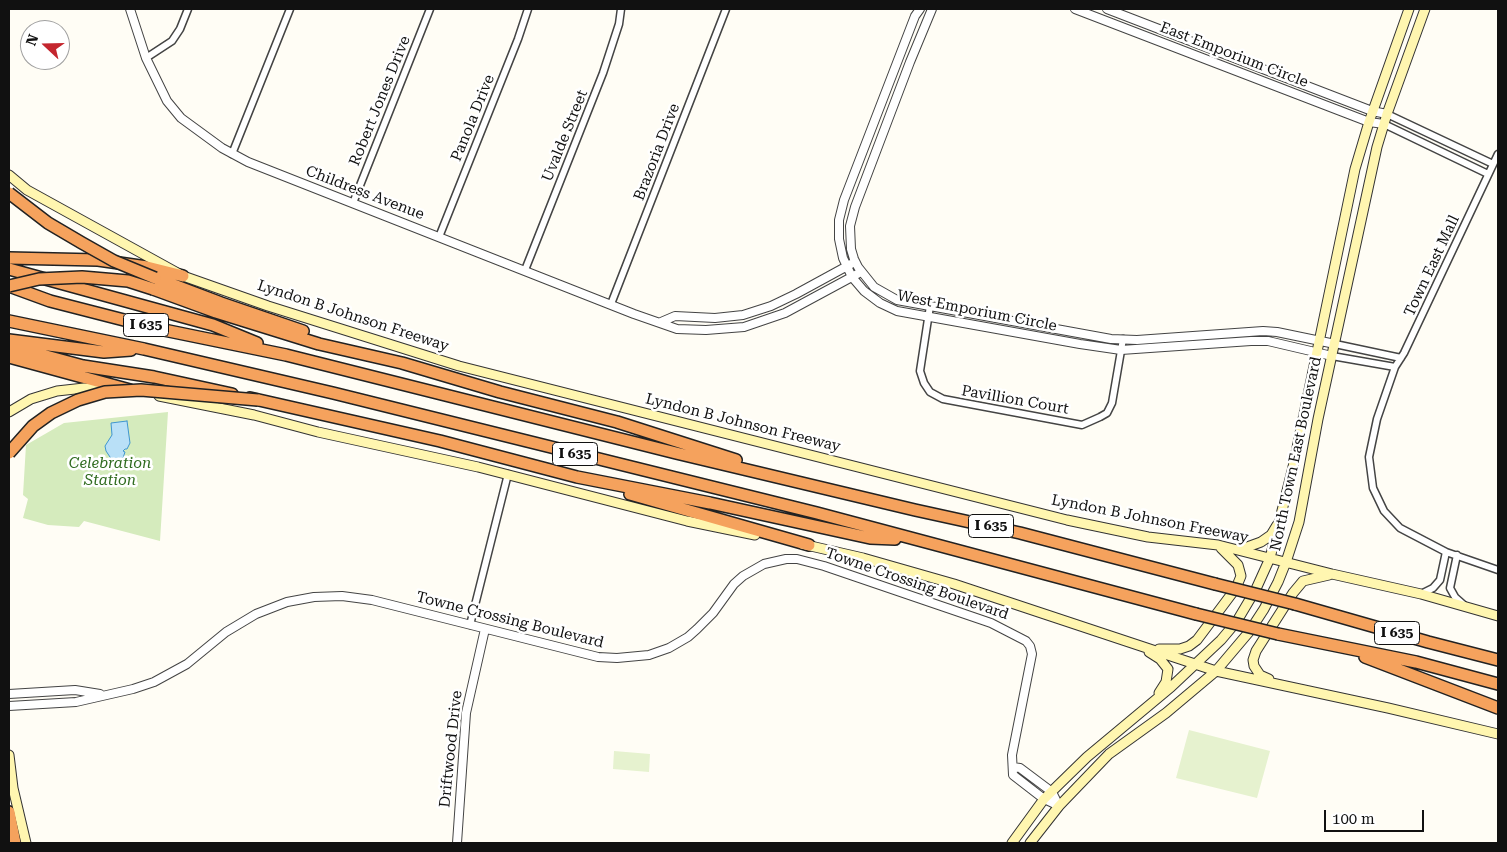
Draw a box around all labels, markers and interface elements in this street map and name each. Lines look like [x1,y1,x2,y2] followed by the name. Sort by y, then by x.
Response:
[1157,18,1311,92] street label: East Emporium Circle
[20,20,70,70] north arrow
[23,32,41,48] text: N
[346,33,414,169] street label: Robert Jones Drive
[447,72,499,164] street label: Panola Drive
[538,87,592,185] street label: Uvalde Street
[630,101,684,203] street label: Brazoria Drive
[303,162,427,224] street label: Childress Avenue
[1401,212,1463,320] street label: Town East Mall
[255,276,451,356] street label: Lyndon B Johnson Freeway
[896,287,1058,335] street label: West Emporium Circle
[124,314,168,336] road number: I 635
[1267,355,1325,553] street label: North Town East Boulevard
[960,382,1070,418] street label: Pavillion Court
[644,390,842,456] street label: Lyndon B Johnson Freeway
[552,442,598,466] road number: I 635
[69,455,151,490] park label: Celebration Station
[1050,491,1250,547] street label: Lyndon B Johnson Freeway
[968,514,1014,538] road number: I 635
[823,544,1011,624] street label: Towne Crossing Boulevard
[414,588,606,652] street label: Towne Crossing Boulevard
[1374,622,1420,644] road number: I 635
[436,690,466,808] street label: Driftwood Drive
[1327,800,1427,832] scale bar
[1332,810,1375,828] text: 100 m

